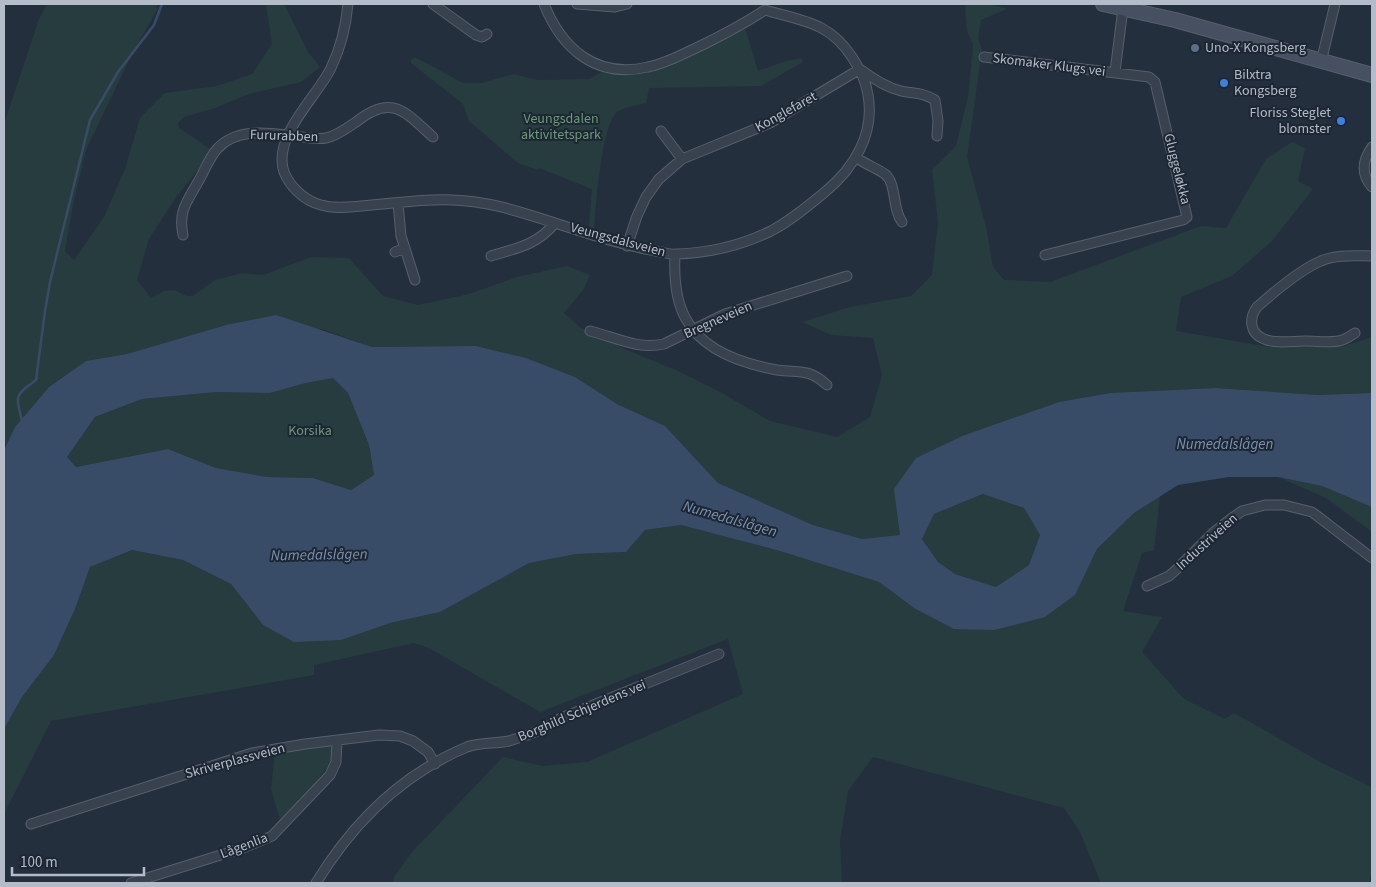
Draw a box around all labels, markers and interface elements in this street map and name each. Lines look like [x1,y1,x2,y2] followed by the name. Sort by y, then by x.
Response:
[1205,38,1306,58] place label: Uno-X Kongsberg
[1189,42,1201,54] marker: Uno-X Kongsberg
[991,48,1107,82] street label: Skomaker Klugs vei
[1234,65,1297,101] place label: Bilxtra Kongsberg
[1218,77,1230,89] marker: Bilxtra Kongsberg
[751,87,821,137] street label: Konglefaret
[1249,103,1331,139] place label: Floriss Steglet blomster
[521,109,601,145] park label: Veungsdalen aktivitetspark
[1335,115,1347,127] marker: Floriss Steglet blomster
[249,125,319,147] street label: Fururabben
[1159,131,1195,207] street label: Gluggeløkka
[568,218,668,262] street label: Veungsdalsveien
[681,296,755,344] street label: Bregneveien
[288,421,332,441] park label: Korsika
[1177,434,1274,455] water label: Numedalslågen
[681,496,780,542] water label: Numedalslågen
[1172,509,1242,575] street label: Industriveien
[270,544,368,566] water label: Numedalslågen
[515,675,649,747] street label: Borghild Schjerdens vei
[183,738,287,784] street label: Skriverplassveien
[217,828,271,864] street label: Lågenlia
[12,844,145,876] scale bar
[20,852,58,873] text: 100 m

